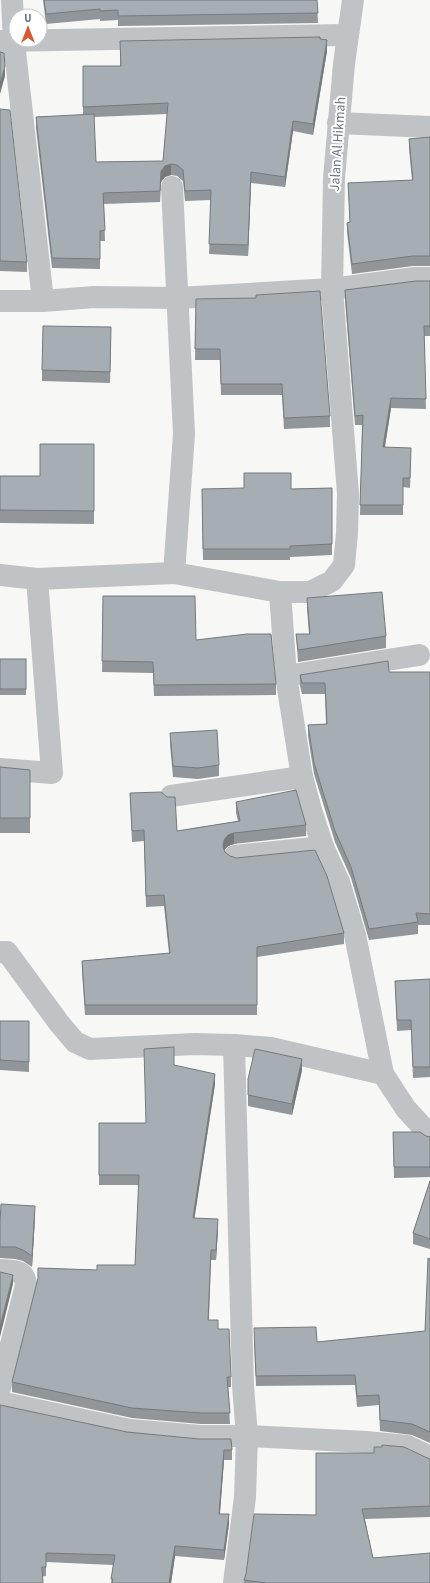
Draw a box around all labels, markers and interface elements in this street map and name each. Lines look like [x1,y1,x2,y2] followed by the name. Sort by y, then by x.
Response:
[8,8,48,48] north arrow
[24,11,32,26] text: U
[325,96,351,192] street label: Jalan Al Hikmah

